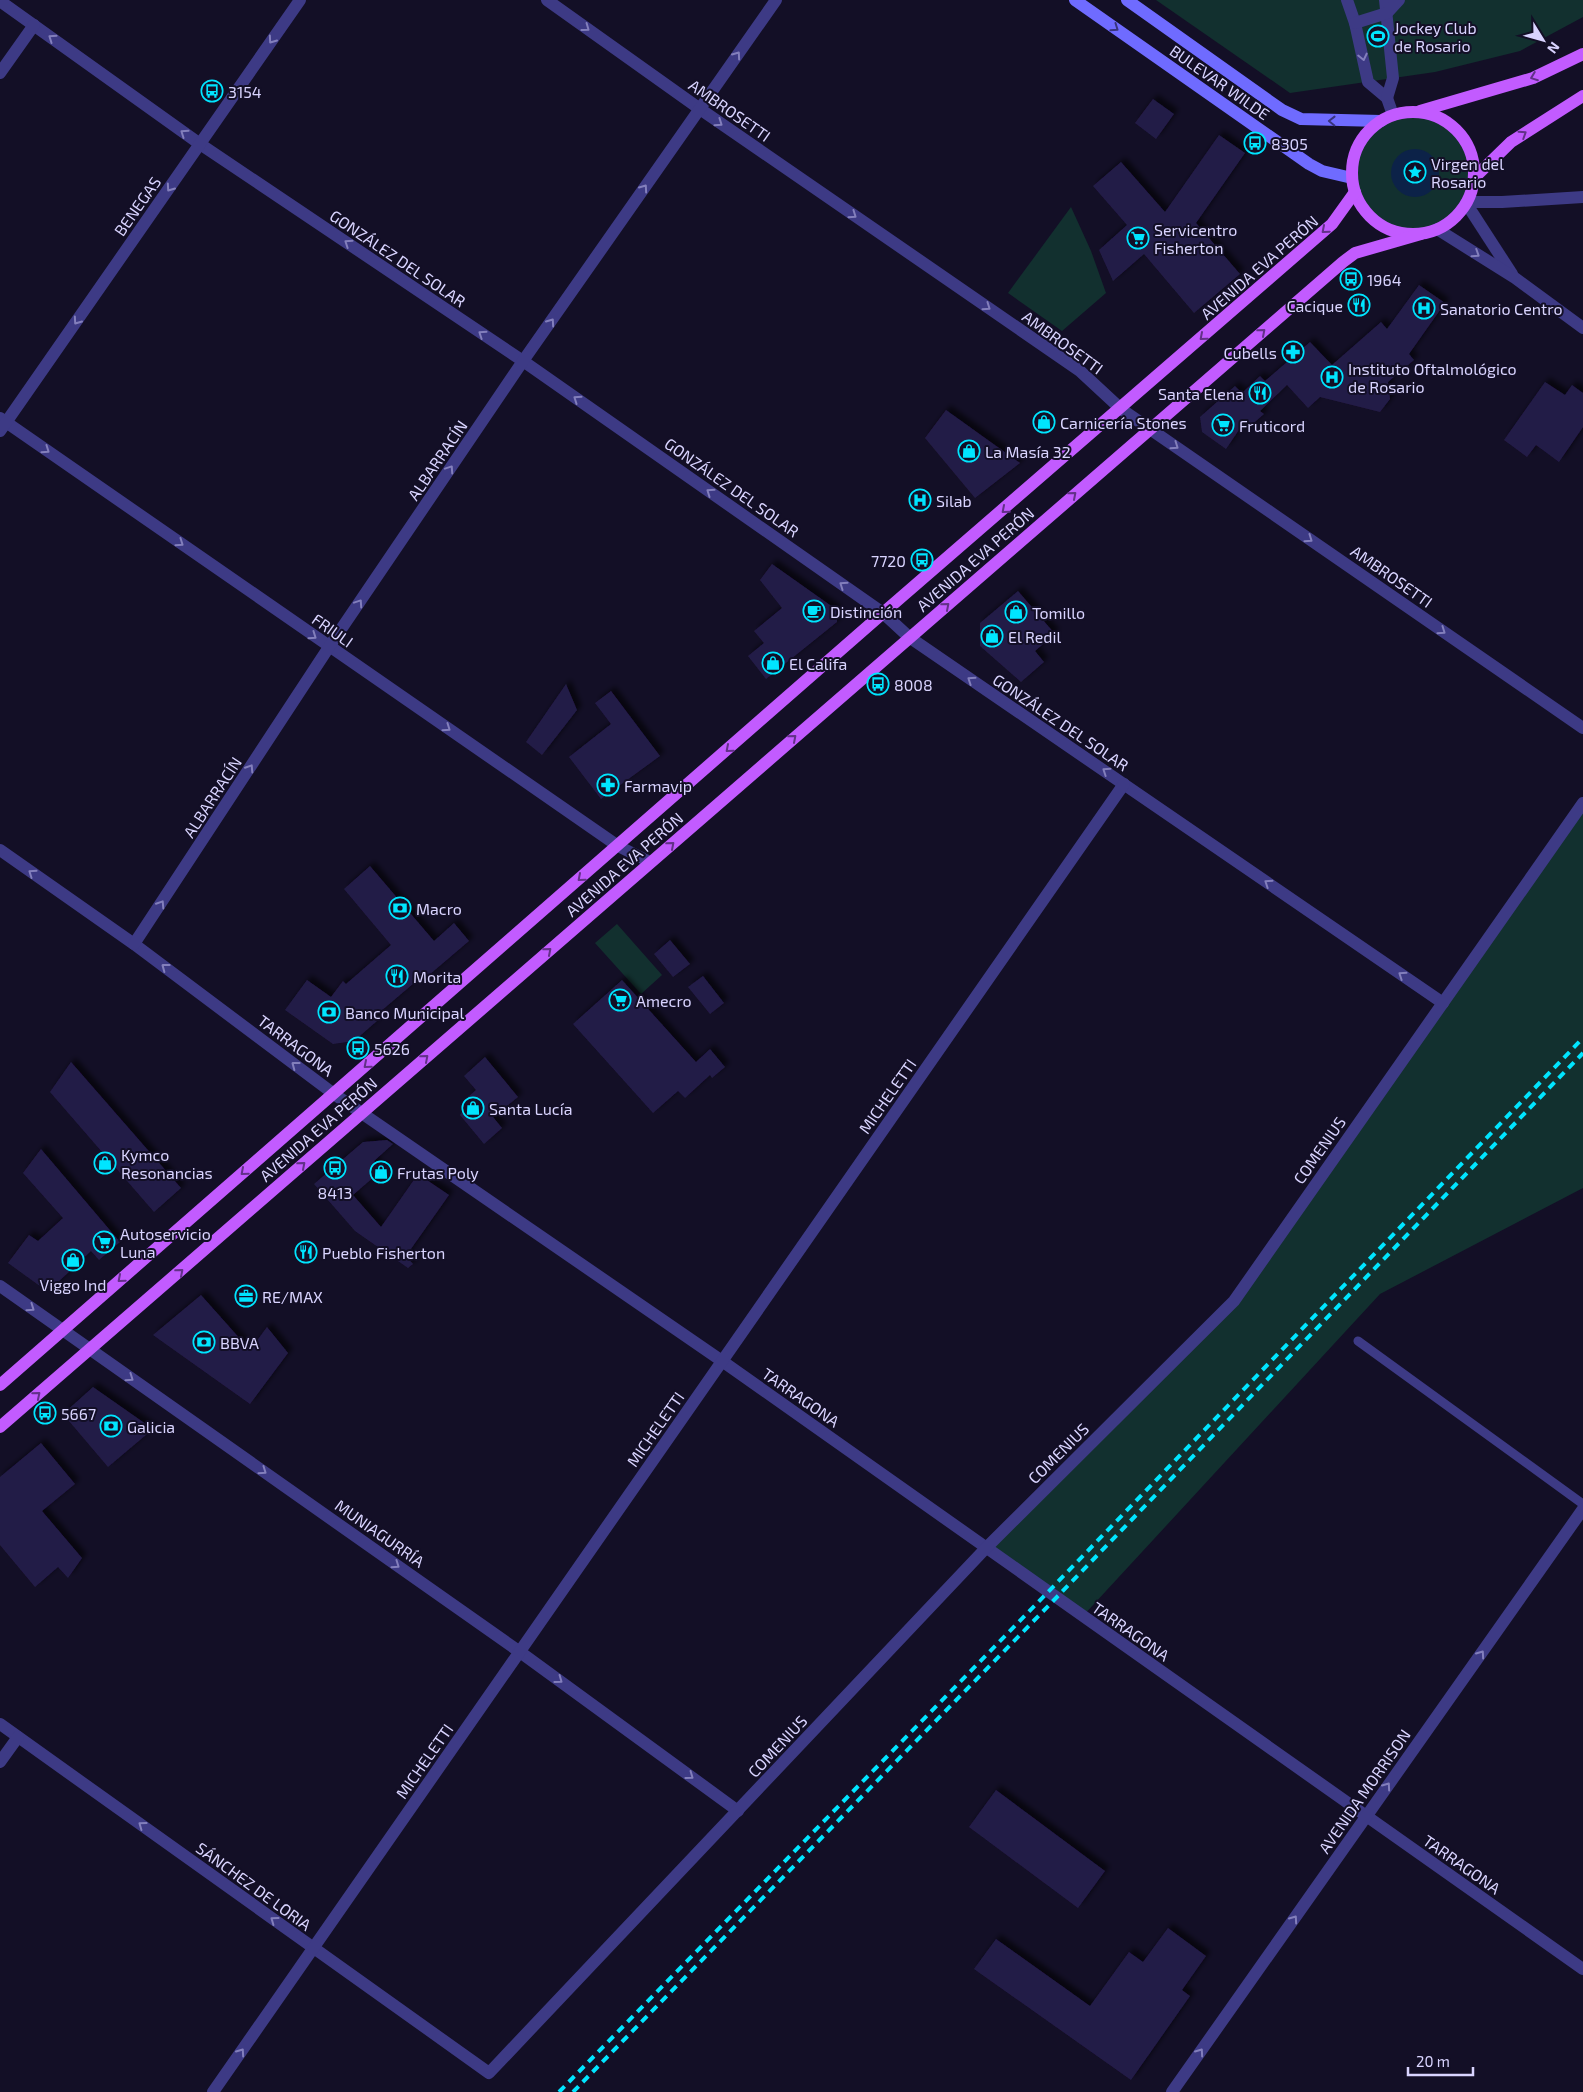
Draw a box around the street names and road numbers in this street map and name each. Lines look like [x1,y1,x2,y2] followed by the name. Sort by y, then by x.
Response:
[1166,41,1274,123] street label: BULEVAR WILDE
[686,75,774,145] street label: AMBROSETTI
[110,173,164,239] street label: BENEGAS
[327,206,470,311] street label: GONZÁLEZ DEL SOLAR
[1197,211,1321,323] street label: AVENIDA EVA PERÓN
[1019,306,1107,378] street label: AMBROSETTI
[403,416,471,504] street label: ALBARRACÍN
[661,433,803,541] street label: GONZÁLEZ DEL SOLAR
[913,503,1037,615] street label: AVENIDA EVA PERÓN
[1348,541,1436,611] street label: AMBROSETTI
[309,609,357,651] street label: FRIULI
[990,670,1133,775] street label: GONZÁLEZ DEL SOLAR
[179,753,245,841] street label: ALBARRACÍN
[562,808,686,920] street label: AVENIDA EVA PERÓN
[254,1010,338,1080] street label: TARRAGONA
[854,1055,920,1137] street label: MICHELETTI
[256,1073,380,1185] street label: AVENIDA EVA PERÓN
[1289,1113,1349,1187] street label: COMENIUS
[759,1363,843,1431] street label: TARRAGONA
[622,1388,688,1470] street label: MICHELETTI
[1024,1419,1092,1487] street label: COMENIUS
[332,1495,428,1571] street label: MUNIAGURRÍA
[1089,1597,1173,1665] street label: TARRAGONA
[744,1711,810,1781] street label: COMENIUS
[391,1720,457,1802] street label: MICHELETTI
[1314,1725,1414,1857] street label: AVENIDA MORRISON
[1420,1830,1504,1898] street label: TARRAGONA
[193,1838,315,1934] street label: SÁNCHEZ DE LORIA

